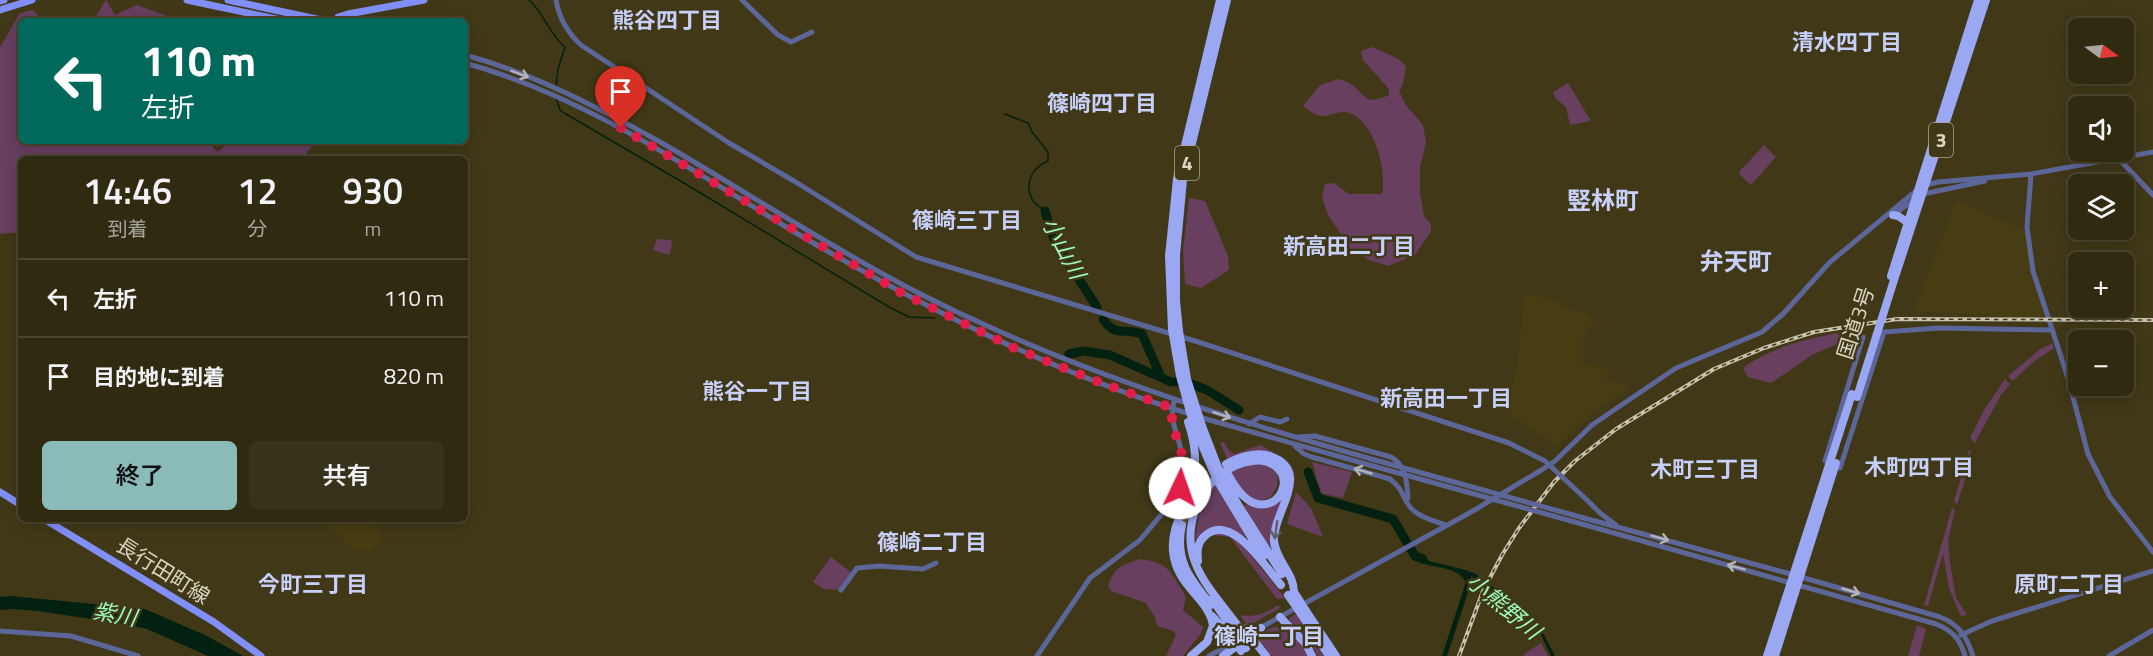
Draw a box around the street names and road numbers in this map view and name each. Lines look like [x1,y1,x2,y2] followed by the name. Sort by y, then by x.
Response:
[1929,123,1953,157] road number: 3
[1175,146,1199,180] road number: 4
[1828,282,1882,363] street label: 国道3号
[111,529,217,612] street label: 長行田町線

